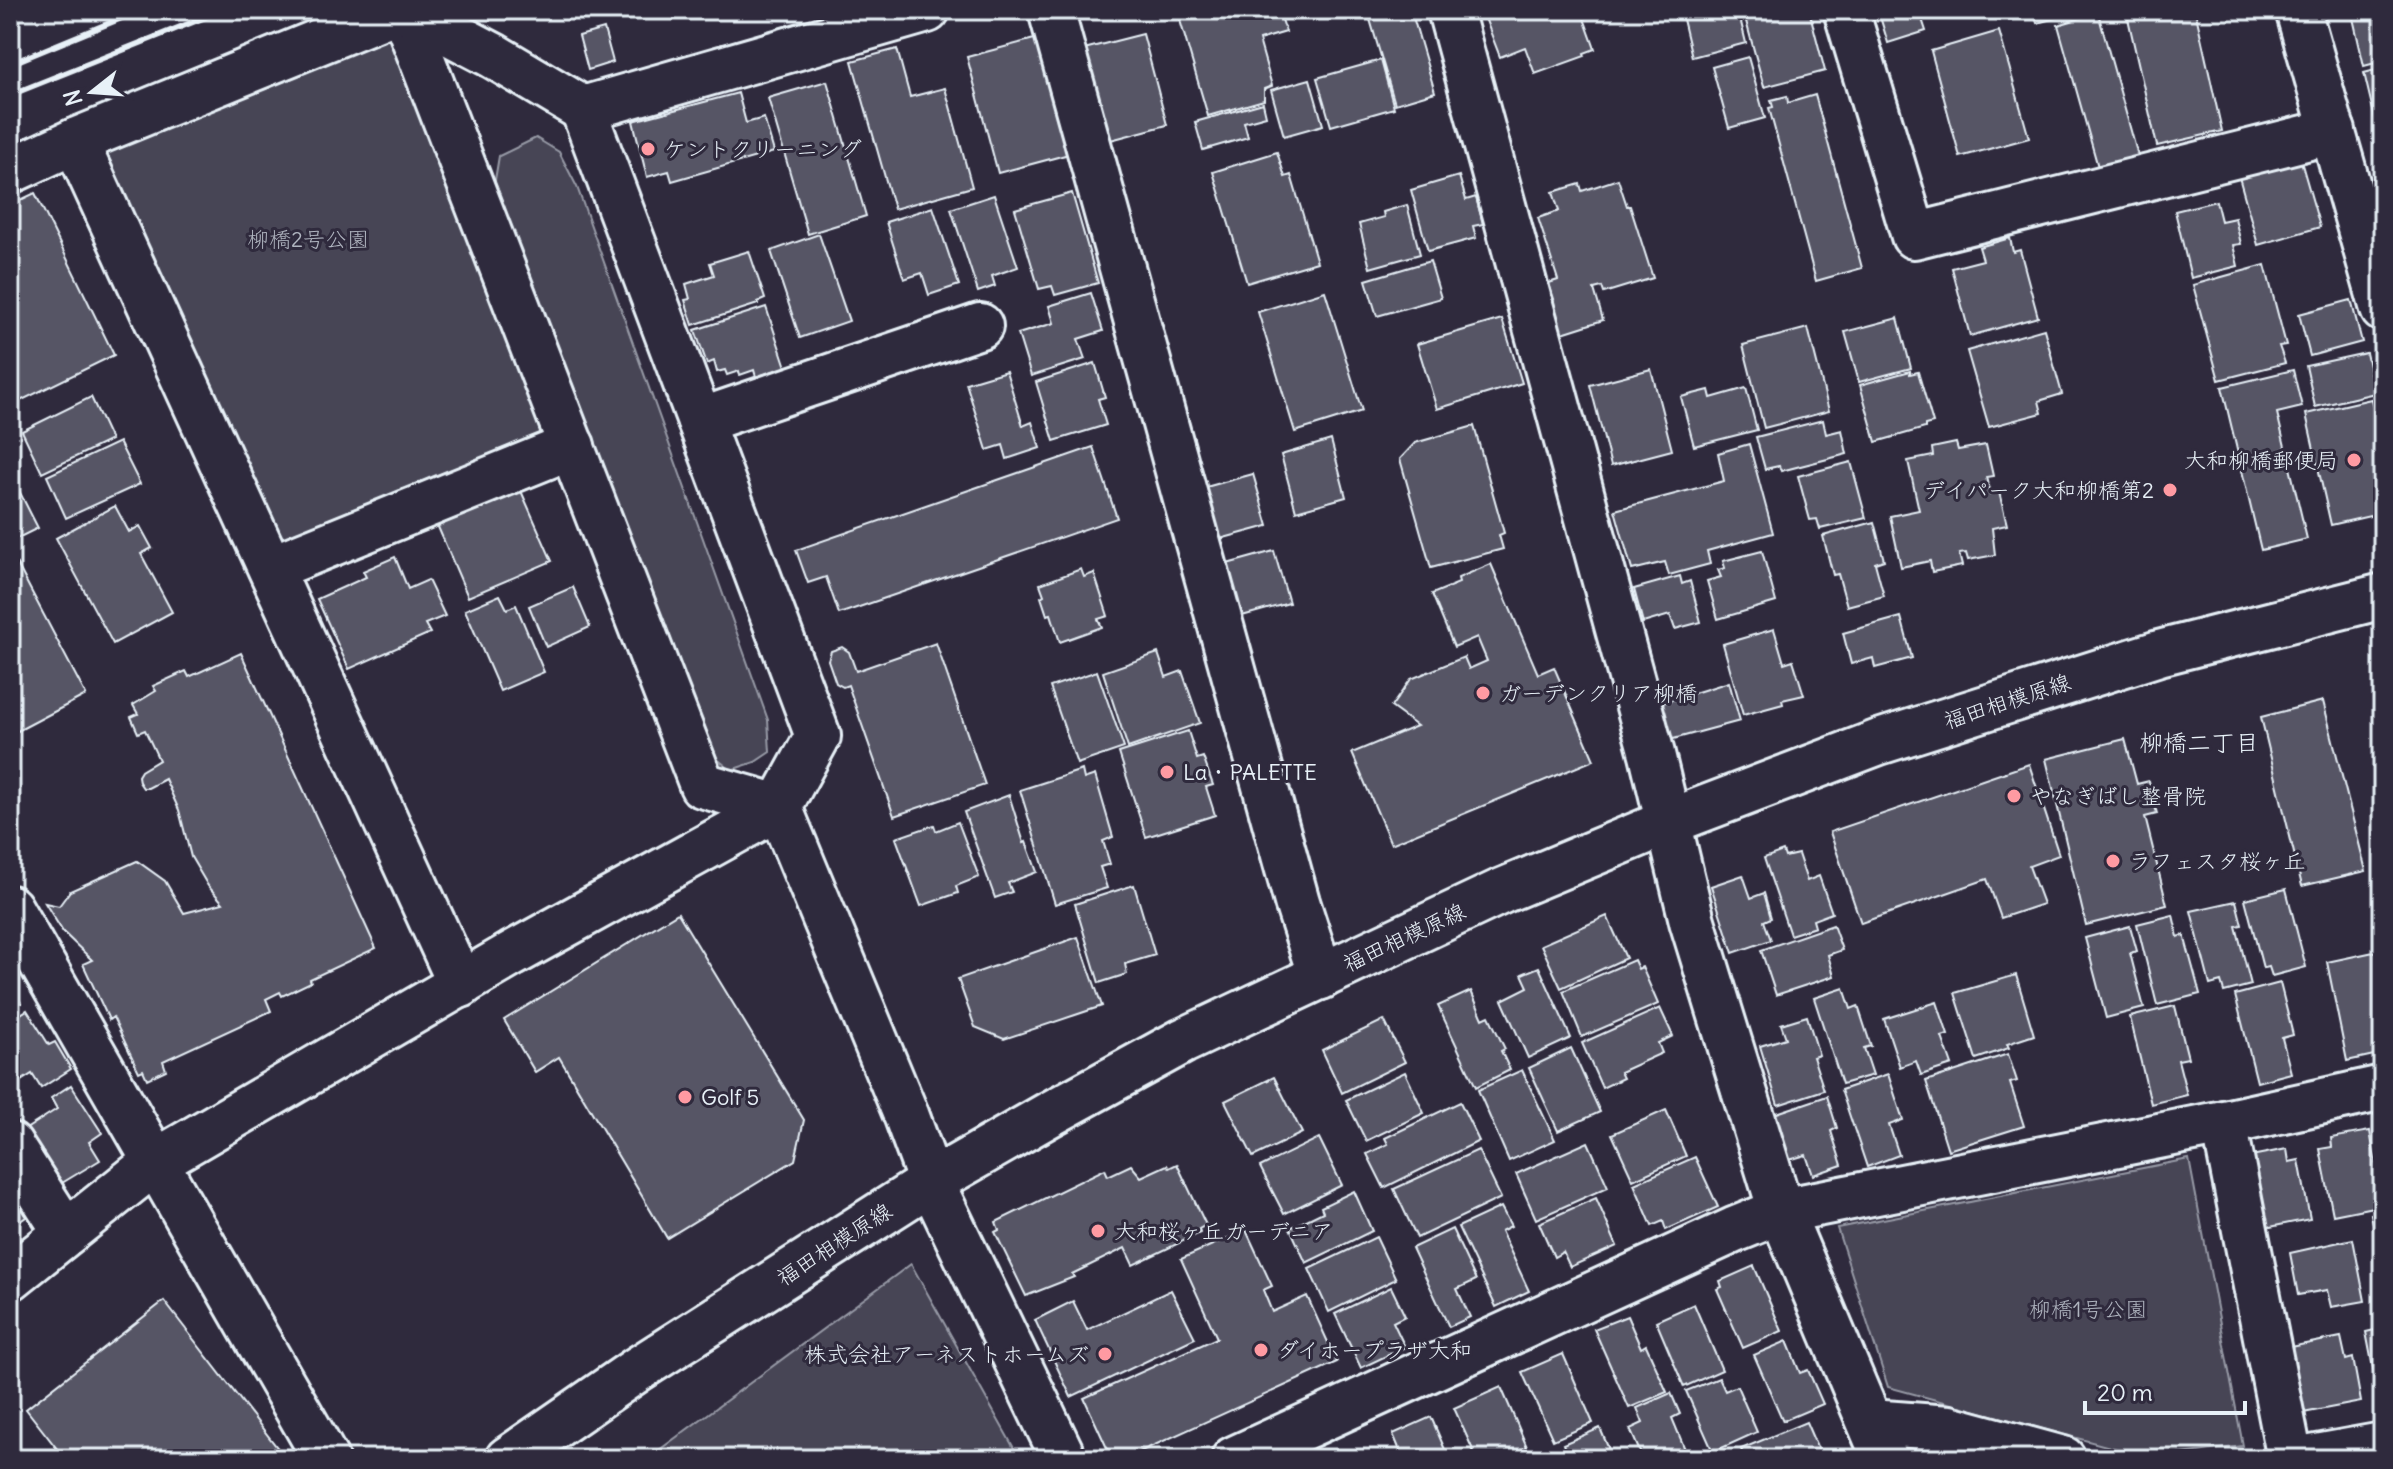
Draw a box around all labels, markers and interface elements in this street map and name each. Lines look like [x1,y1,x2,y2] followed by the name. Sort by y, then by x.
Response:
[52,52,132,132] north arrow
[57,86,88,109] text: N
[664,135,862,163] place label: ケントクリーニング
[639,140,657,158] marker: ケントクリーニング
[247,225,369,253] park label: 柳橋2号公園
[2184,446,2338,474] place label: 大和柳橋郵便局
[2345,451,2363,469] marker: 大和柳橋郵便局
[1923,476,2154,504] place label: デイパーク大和柳橋第2
[2161,481,2179,499] marker: デイパーク大和柳橋第2
[1940,667,2074,735] street label: 福田相模原線
[1499,679,1697,707] place label: ガーデンクリア柳橋
[1474,684,1492,702] marker: ガーデンクリア柳橋
[2139,727,2259,757] district label: 柳橋二丁目
[1183,758,1317,786] place label: La・PALETTE
[1158,763,1176,781] marker: La・PALETTE
[2030,782,2206,810] place label: やなぎばし整骨院
[2005,787,2023,805] marker: やなぎばし整骨院
[2129,847,2305,875] place label: ラフェスタ桜ヶ丘
[2104,852,2122,870] marker: ラフェスタ桜ヶ丘
[1338,896,1470,978] street label: 福田相模原線
[701,1083,759,1111] place label: Golf 5
[676,1088,694,1106] marker: Golf 5
[771,1196,897,1292] street label: 福田相模原線
[1114,1217,1334,1245] place label: 大和桜ヶ丘ガーデニア
[1089,1222,1107,1240] marker: 大和桜ヶ丘ガーデニア
[2029,1295,2147,1323] park label: 柳橋1号公園
[1277,1336,1472,1364] place label: ダイホープラザ大和
[804,1340,1089,1368] place label: 株式会社アーネストホームズ
[1252,1341,1270,1359] marker: ダイホープラザ大和
[1096,1345,1114,1363] marker: 株式会社アーネストホームズ
[2085,1365,2245,1415] scale bar
[2097,1377,2153,1407] text: 20 m

